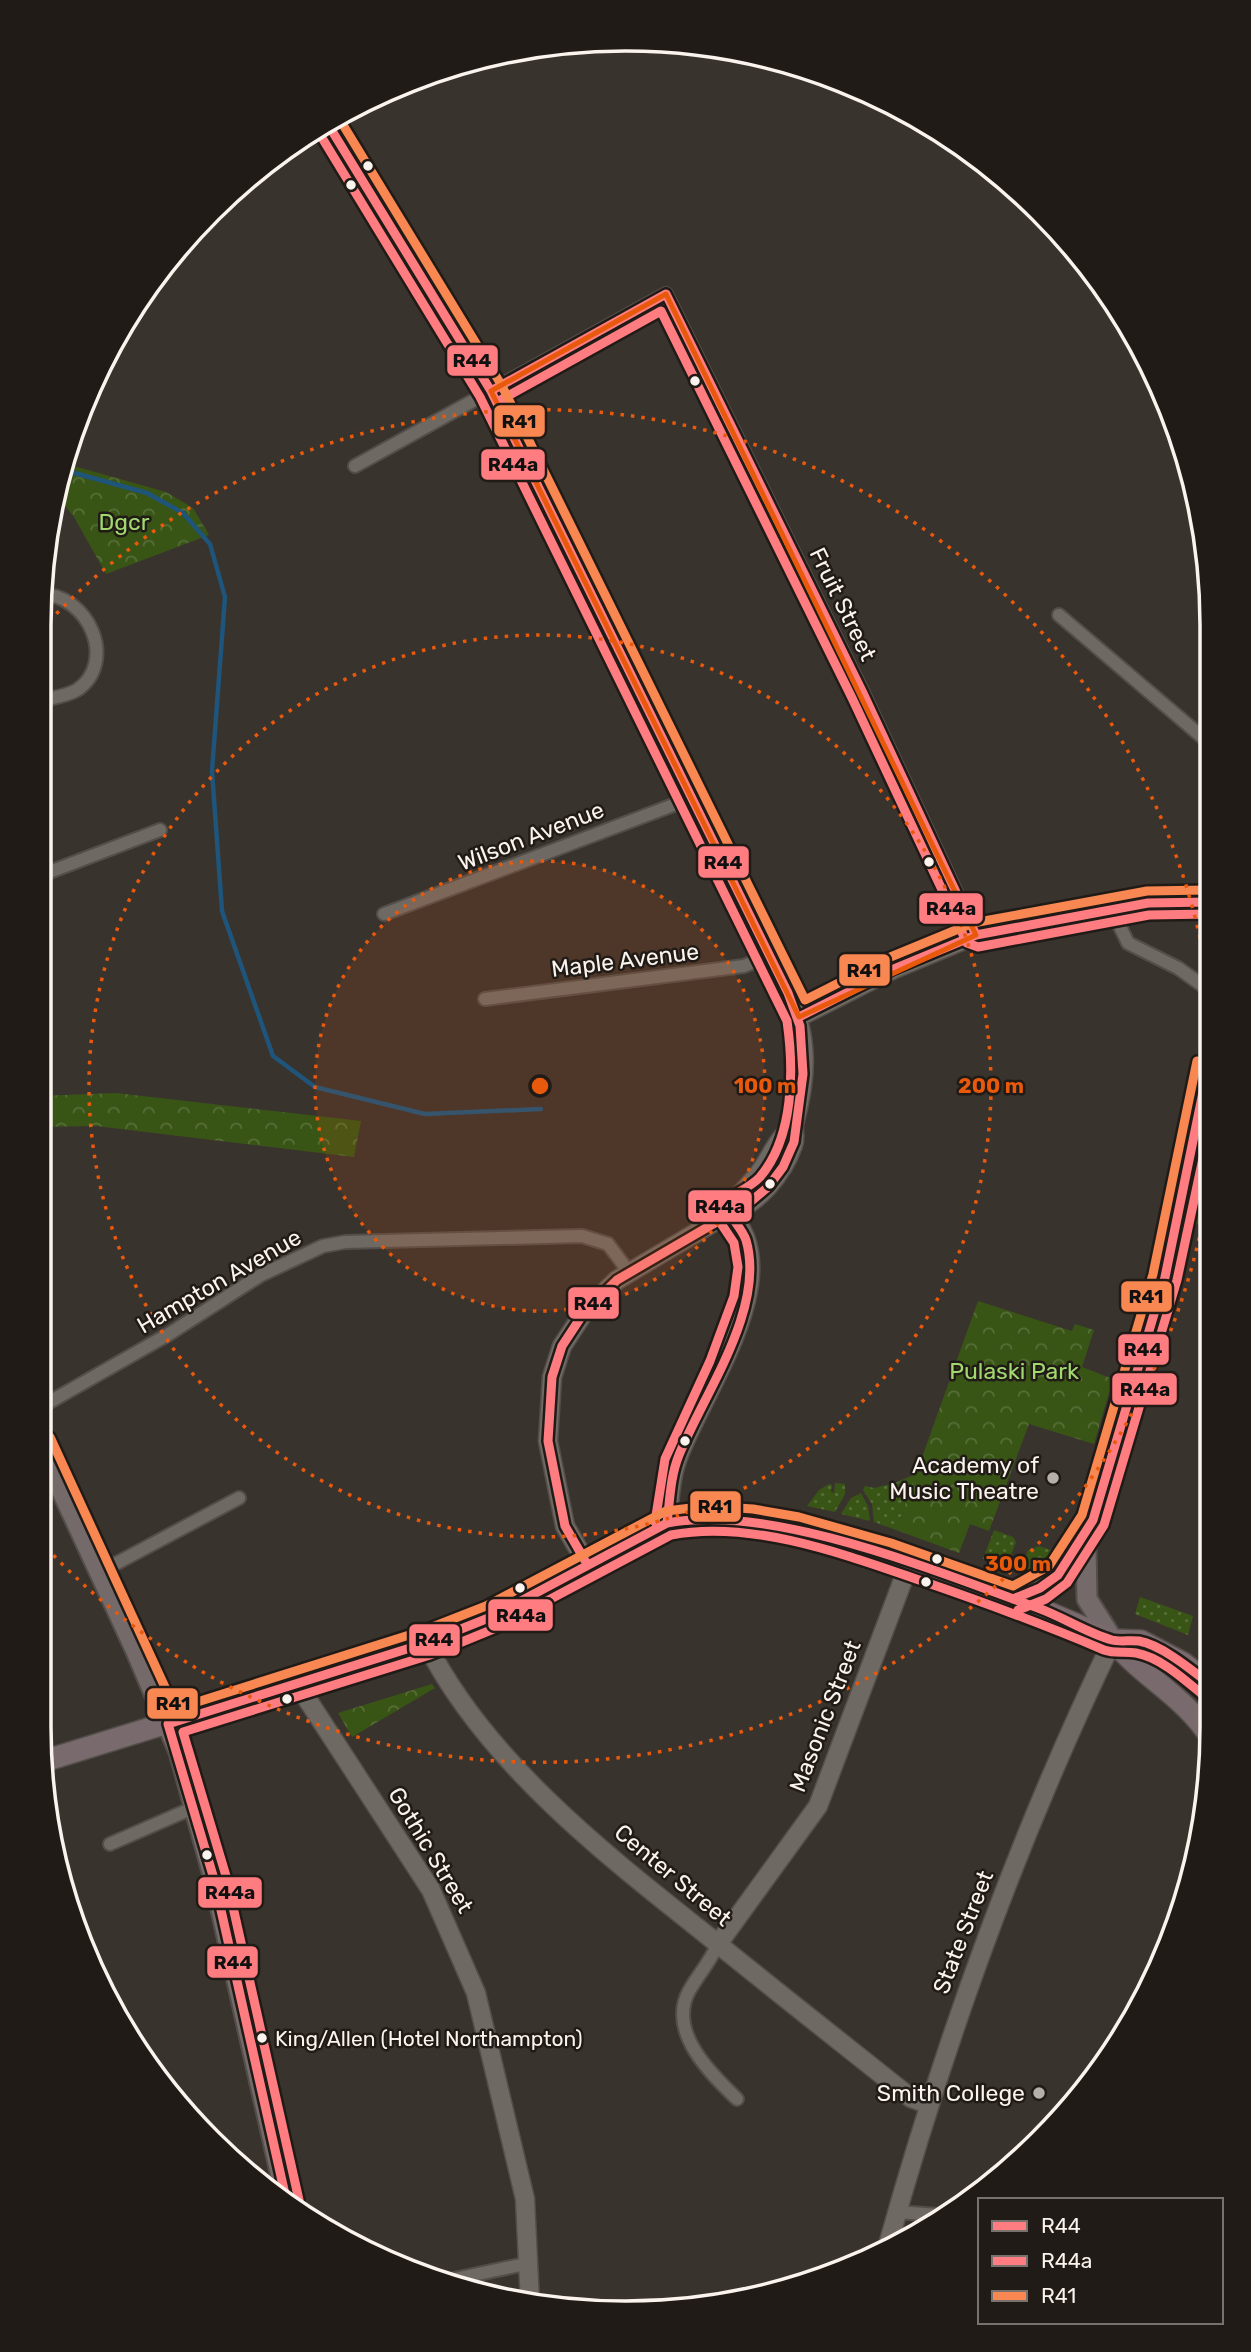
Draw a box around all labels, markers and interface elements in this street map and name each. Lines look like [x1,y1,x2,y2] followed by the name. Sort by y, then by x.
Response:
[361,159,375,173] unlabelled marker
[344,178,358,192] unlabelled marker
[446,344,499,377] line badge: R44
[452,349,492,372] text: R44
[688,374,702,388] unlabelled marker
[493,404,546,438] line badge: R41
[501,410,537,433] text: R41
[480,448,546,481] line badge: R44a
[488,453,538,476] text: R44a
[98,508,150,536] park label: Dgcr
[804,543,882,665] street label: Fruit Street
[454,795,608,877] street label: Wilson Avenue
[697,845,750,879] line badge: R44
[703,851,743,874] text: R44
[922,855,936,869] unlabelled marker
[918,892,984,925] line badge: R44a
[926,897,976,920] text: R44a
[549,937,701,983] street label: Maple Avenue
[838,953,891,987] line badge: R41
[846,959,882,982] text: R41
[734,1073,796,1098] text: 100 m
[958,1073,1024,1098] text: 200 m
[528,1074,552,1098] centre of rings
[763,1177,777,1191] unlabelled marker
[687,1189,753,1223] line badge: R44a
[695,1195,745,1218] text: R44a
[132,1223,306,1339] street label: Hampton Avenue
[1120,1280,1173,1313] line badge: R41
[1128,1285,1164,1308] text: R41
[567,1286,620,1320] line badge: R44
[573,1292,613,1315] text: R44
[1117,1333,1170,1366] line badge: R44
[1123,1338,1163,1361] text: R44
[949,1357,1079,1385] park label: Pulaski Park
[1111,1372,1178,1406] line badge: R44a
[1120,1378,1170,1401] text: R44a
[678,1434,692,1448] unlabelled marker
[889,1451,1039,1505] place label: Academy of Music Theatre
[1045,1470,1061,1486] marker: Academy of Music Theatre
[689,1490,742,1523] line badge: R41
[697,1495,733,1518] text: R41
[985,1551,1051,1576] text: 300 m
[930,1552,944,1566] unlabelled marker
[919,1575,933,1589] unlabelled marker
[513,1581,527,1595] unlabelled marker
[487,1598,554,1632] line badge: R44a
[496,1604,546,1627] text: R44a
[408,1623,461,1657] line badge: R44
[414,1628,454,1651] text: R44
[783,1636,867,1796] street label: Masonic Street
[146,1687,199,1720] line badge: R41
[155,1692,191,1715] text: R41
[280,1692,294,1706] unlabelled marker
[382,1782,480,1918] street label: Gothic Street
[609,1818,737,1932] street label: Center Street
[200,1848,214,1862] unlabelled marker
[927,1866,999,1998] street label: State Street
[197,1876,263,1909] line badge: R44a
[205,1881,255,1904] text: R44a
[206,1945,259,1979] line badge: R44
[213,1951,253,1974] text: R44
[275,2026,583,2051] place label: King/Allen (Hotel Northampton)
[255,2031,269,2045] marker: King/Allen (Hotel Northampton)
[877,2079,1025,2107] place label: Smith College
[1031,2085,1047,2101] marker: Smith College
[978,2198,1223,2324] legend
[1041,2213,1081,2238] text: R44
[1041,2248,1092,2273] text: R44a
[1041,2283,1076,2308] text: R41

